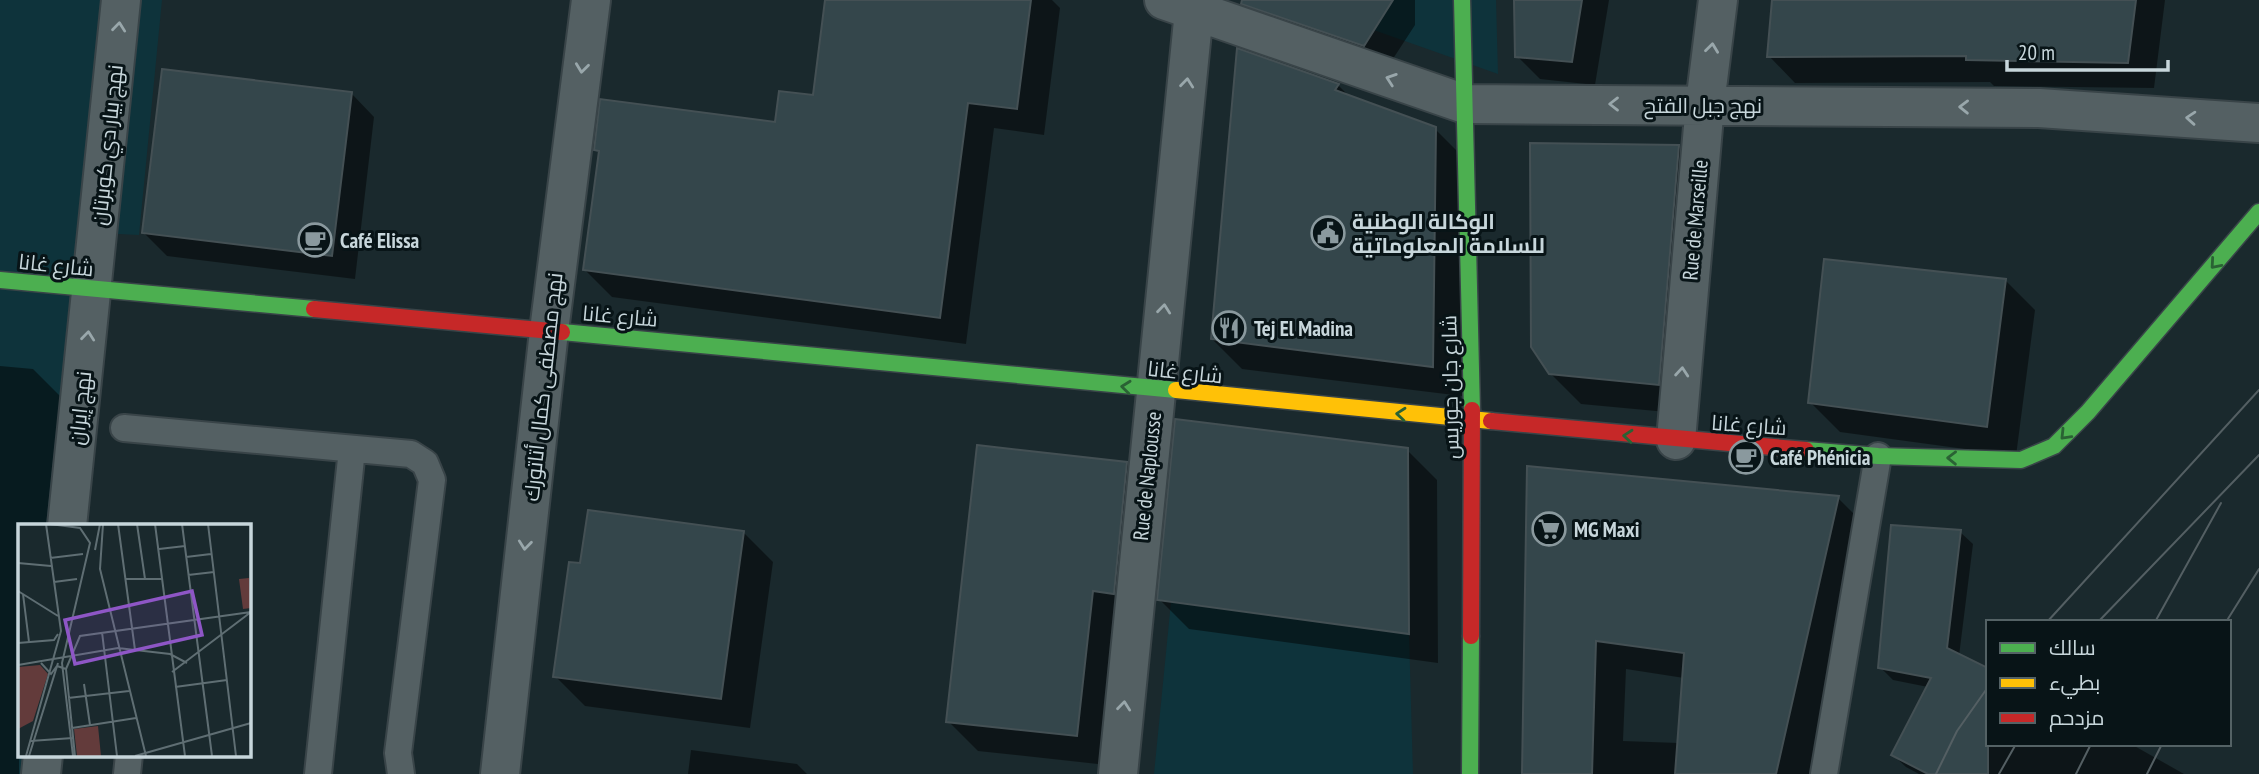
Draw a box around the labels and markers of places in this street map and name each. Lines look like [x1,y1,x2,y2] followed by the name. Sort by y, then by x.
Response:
[1352,208,1545,259] place label: الوكالة الوطنية للسلامة المعلوماتية
[1309,214,1347,252] public building icon: الوكالة الوطنية للسلامة المعلوماتية
[296,221,334,259] cafe icon: Café Elissa
[340,227,420,254] place label: Café Elissa
[1210,309,1248,347] restaurant icon: Tej El Madina
[1254,315,1353,342] place label: Tej El Madina
[1727,438,1765,476] cafe icon: Café Phénicia
[1770,444,1871,471] place label: Café Phénicia
[1530,510,1568,548] supermarket icon: MG Maxi
[1574,516,1639,543] place label: MG Maxi

